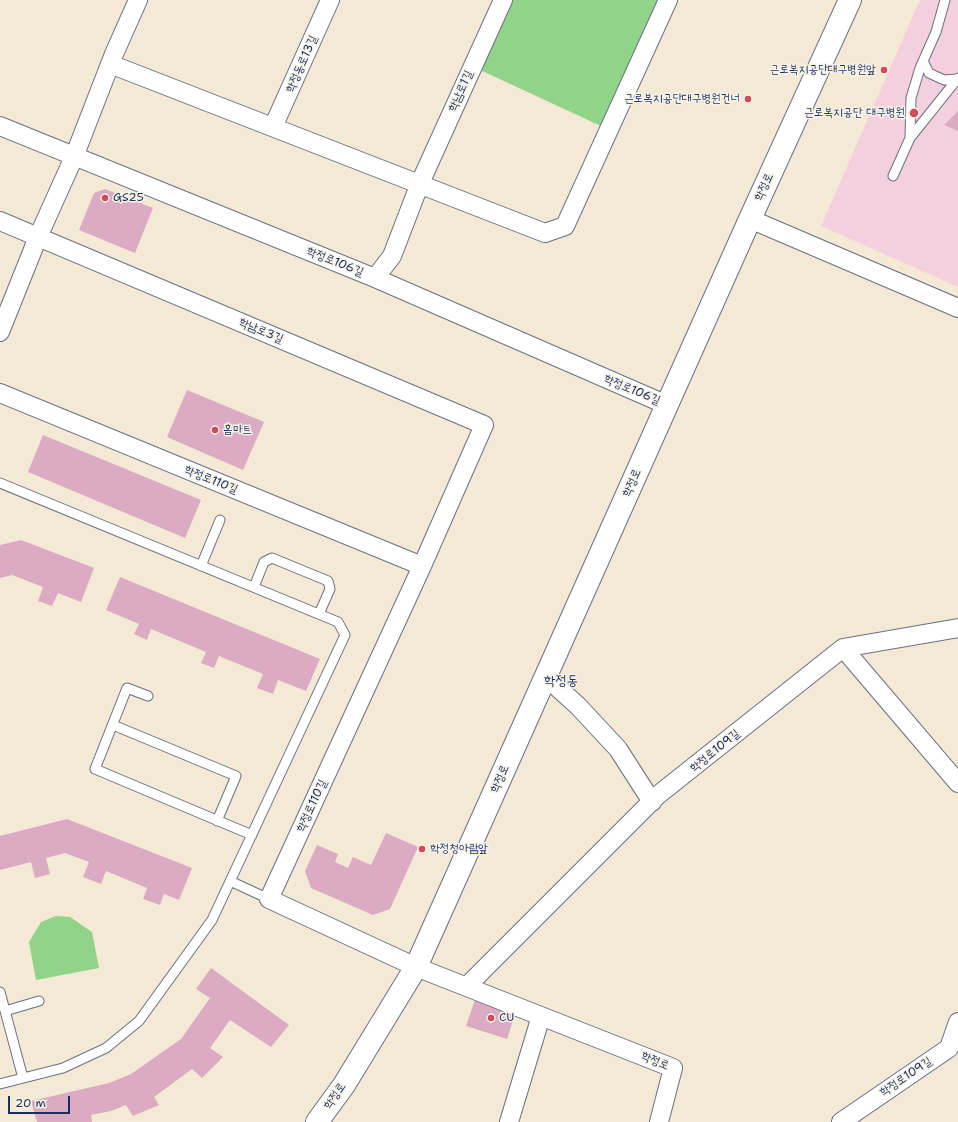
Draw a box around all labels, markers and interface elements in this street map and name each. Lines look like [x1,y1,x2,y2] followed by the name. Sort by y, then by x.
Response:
[283,33,321,95] street label: 학정동로13길
[770,63,876,77] place label: 근로복지공단대구병원앞
[879,65,889,75] marker: 근로복지공단대구병원앞
[446,68,476,114] street label: 학남로1길
[624,92,740,106] place label: 근로복지공단대구병원건너
[743,94,753,104] marker: 근로복지공단대구병원건너
[804,106,905,120] place label: 근로복지공단 대구병원
[908,107,920,119] marker: 근로복지공단 대구병원
[751,171,777,203] street label: 학정로
[113,191,144,205] place label: GS25
[100,193,110,203] marker: GS25
[305,244,365,280] street label: 학정로106길
[237,315,285,347] street label: 학남로3길
[602,372,662,408] street label: 학정로106길
[223,423,252,437] place label: 홈마트
[210,425,220,435] marker: 홈마트
[182,463,240,497] street label: 학정로110길
[620,467,644,499] street label: 학정로
[544,673,578,689] district label: 학정동
[687,727,743,775] street label: 학정로109길
[488,763,512,795] street label: 학정로
[294,777,330,835] street label: 학정로110길
[430,842,488,856] place label: 학정청아람앞
[417,844,427,854] marker: 학정청아람앞
[499,1011,514,1025] place label: CU
[486,1013,496,1023] marker: CU
[639,1049,671,1073] street label: 학정로
[877,1054,935,1100] street label: 학정로109길
[321,1080,349,1112] street label: 학정로
[10,1088,72,1114] scale bar
[15,1095,46,1111] text: 20 m

